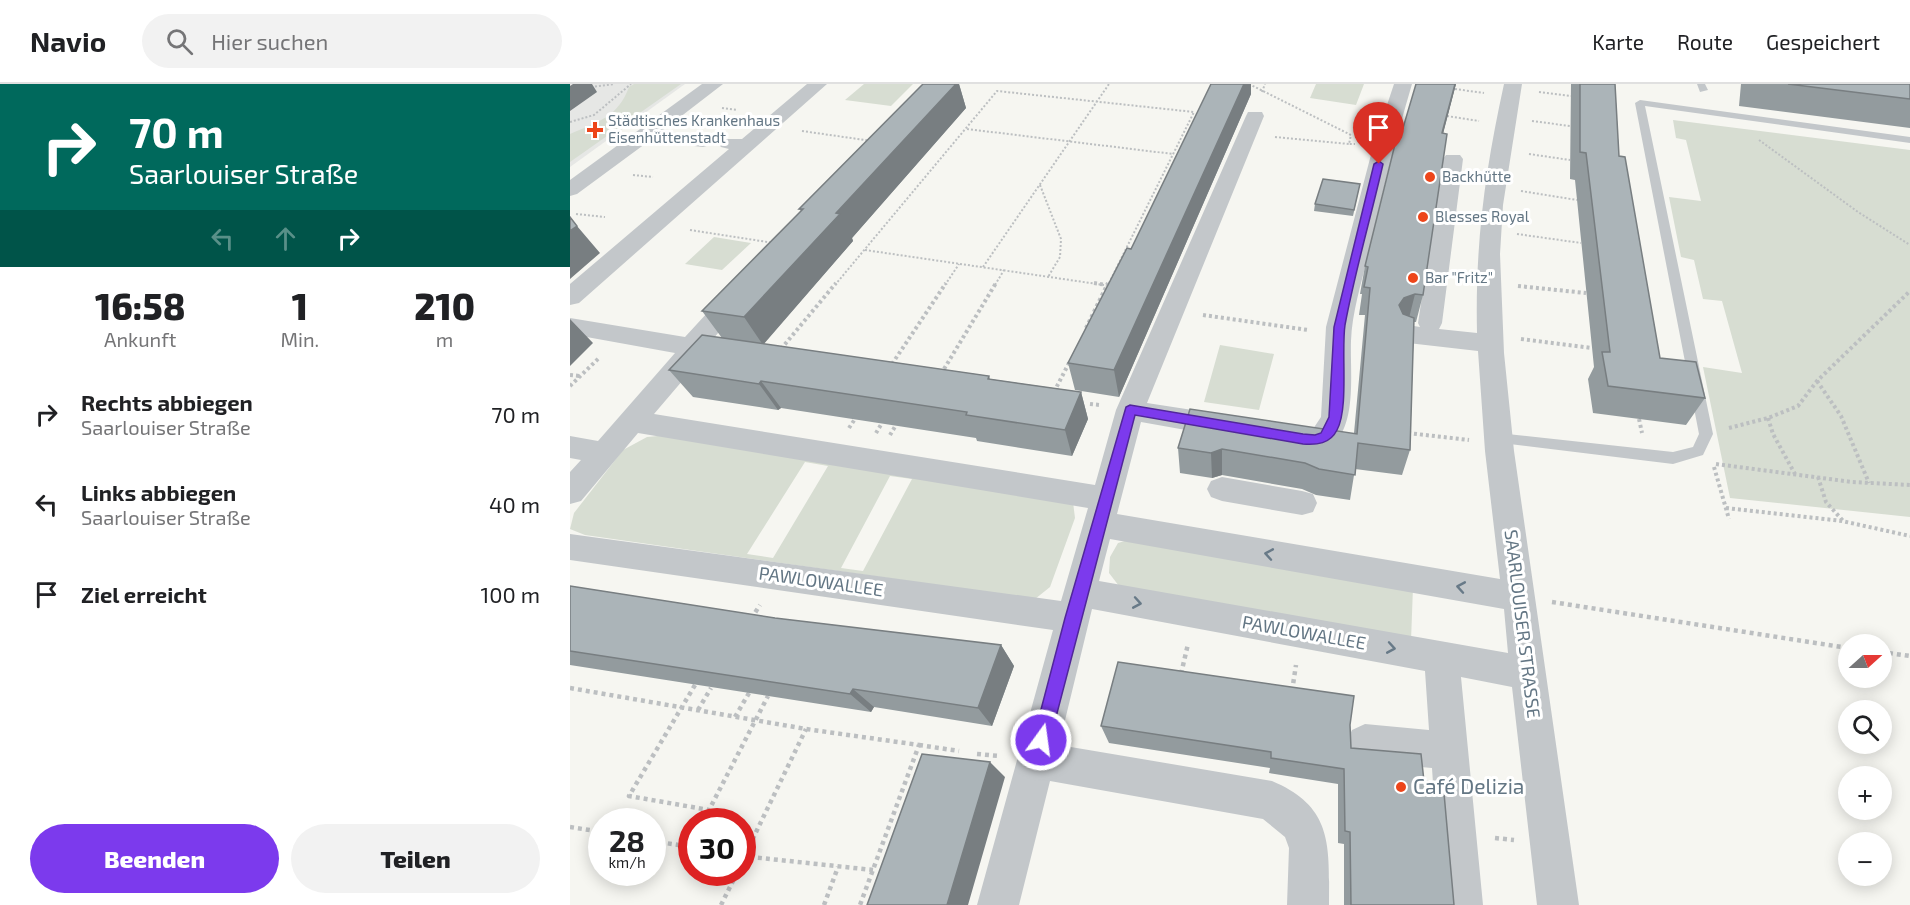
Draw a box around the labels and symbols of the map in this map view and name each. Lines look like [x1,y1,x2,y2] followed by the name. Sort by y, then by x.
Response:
[1353,102,1404,164] pin
[608,111,780,146] place label: Städtisches Krankenhaus Eisenhüttenstadt
[586,121,604,139] marker: Städtisches Krankenhaus Eisenhüttenstadt
[1442,167,1511,185] place label: Backhütte
[1423,170,1437,184] marker: Backhütte
[1435,207,1530,225] place label: Blesses Royal
[1416,210,1430,224] marker: Blesses Royal
[1425,268,1493,286] place label: Bar "Fritz"
[1406,271,1420,285] marker: Bar "Fritz"
[1501,528,1545,719] street label: SAARLOUISER STRASSE
[1264,548,1273,560] one-way arrow
[758,561,885,601] street label: PAWLOWALLEE
[1456,581,1466,594] one-way arrow
[1133,596,1142,608] one-way arrow
[1241,610,1368,654] street label: PAWLOWALLEE
[1838,634,1892,688] north arrow
[1386,642,1396,654] one-way arrow
[1009,708,1073,772] position arrow
[1413,773,1524,798] place label: Café Delizia
[1394,780,1408,794] marker: Café Delizia
[678,808,756,886] speed limit sign: 30

